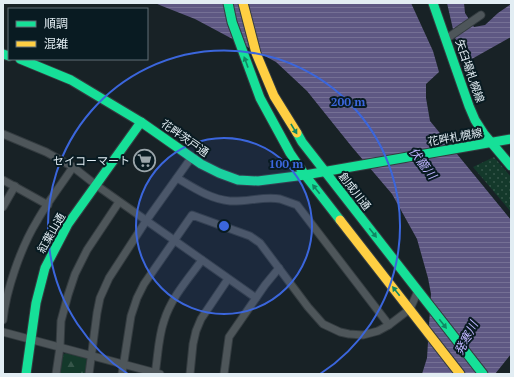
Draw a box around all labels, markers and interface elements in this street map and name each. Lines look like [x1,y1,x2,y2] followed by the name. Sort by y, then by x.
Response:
[8,8,148,60] legend
[44,16,68,31] text: 順調
[44,36,68,51] text: 混雑
[453,38,487,104] street label: 矢臼場札幌線
[243,55,249,67] one-way arrow
[331,94,365,109] text: 200 m
[158,116,212,160] street label: 花畔茨戸通
[291,123,298,135] one-way arrow
[427,125,483,149] street label: 花畔札幌線
[406,144,441,183] water label: 伏籠川
[132,148,158,174] supermarket icon: セイコーマート
[53,154,130,168] place label: セイコーマート
[269,156,303,171] text: 100 m
[336,169,374,213] street label: 創成川通
[312,183,320,194] one-way arrow
[34,210,68,256] street label: 紅葉山通
[217,219,231,233] centre of rings
[368,227,377,238] one-way arrow
[392,286,400,297] one-way arrow
[451,317,482,357] water label: 発寒川
[439,318,448,329] one-way arrow

